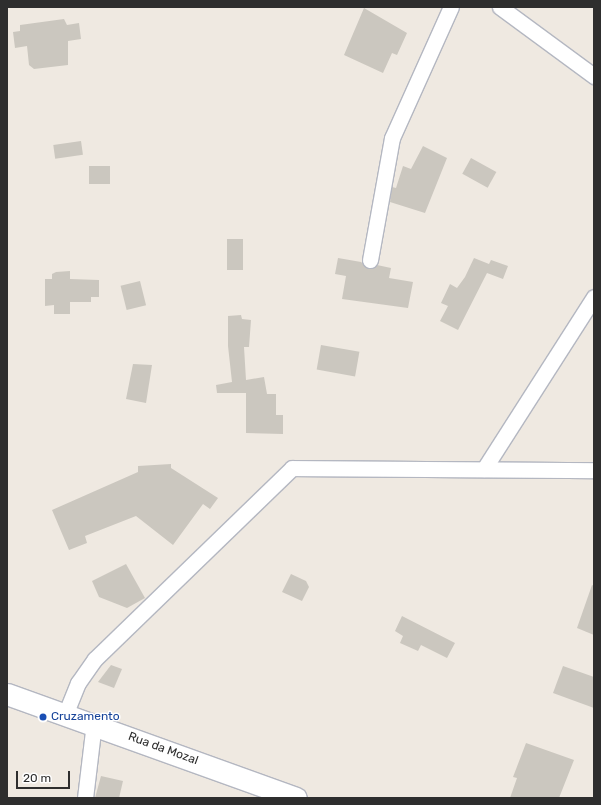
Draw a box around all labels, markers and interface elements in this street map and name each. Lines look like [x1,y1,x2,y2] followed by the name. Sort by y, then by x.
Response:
[51,710,120,724] place label: Cruzamento
[38,712,48,722] marker: Cruzamento
[126,730,200,768] street label: Rua da Mozal
[18,763,72,789] scale bar
[23,771,51,785] text: 20 m

